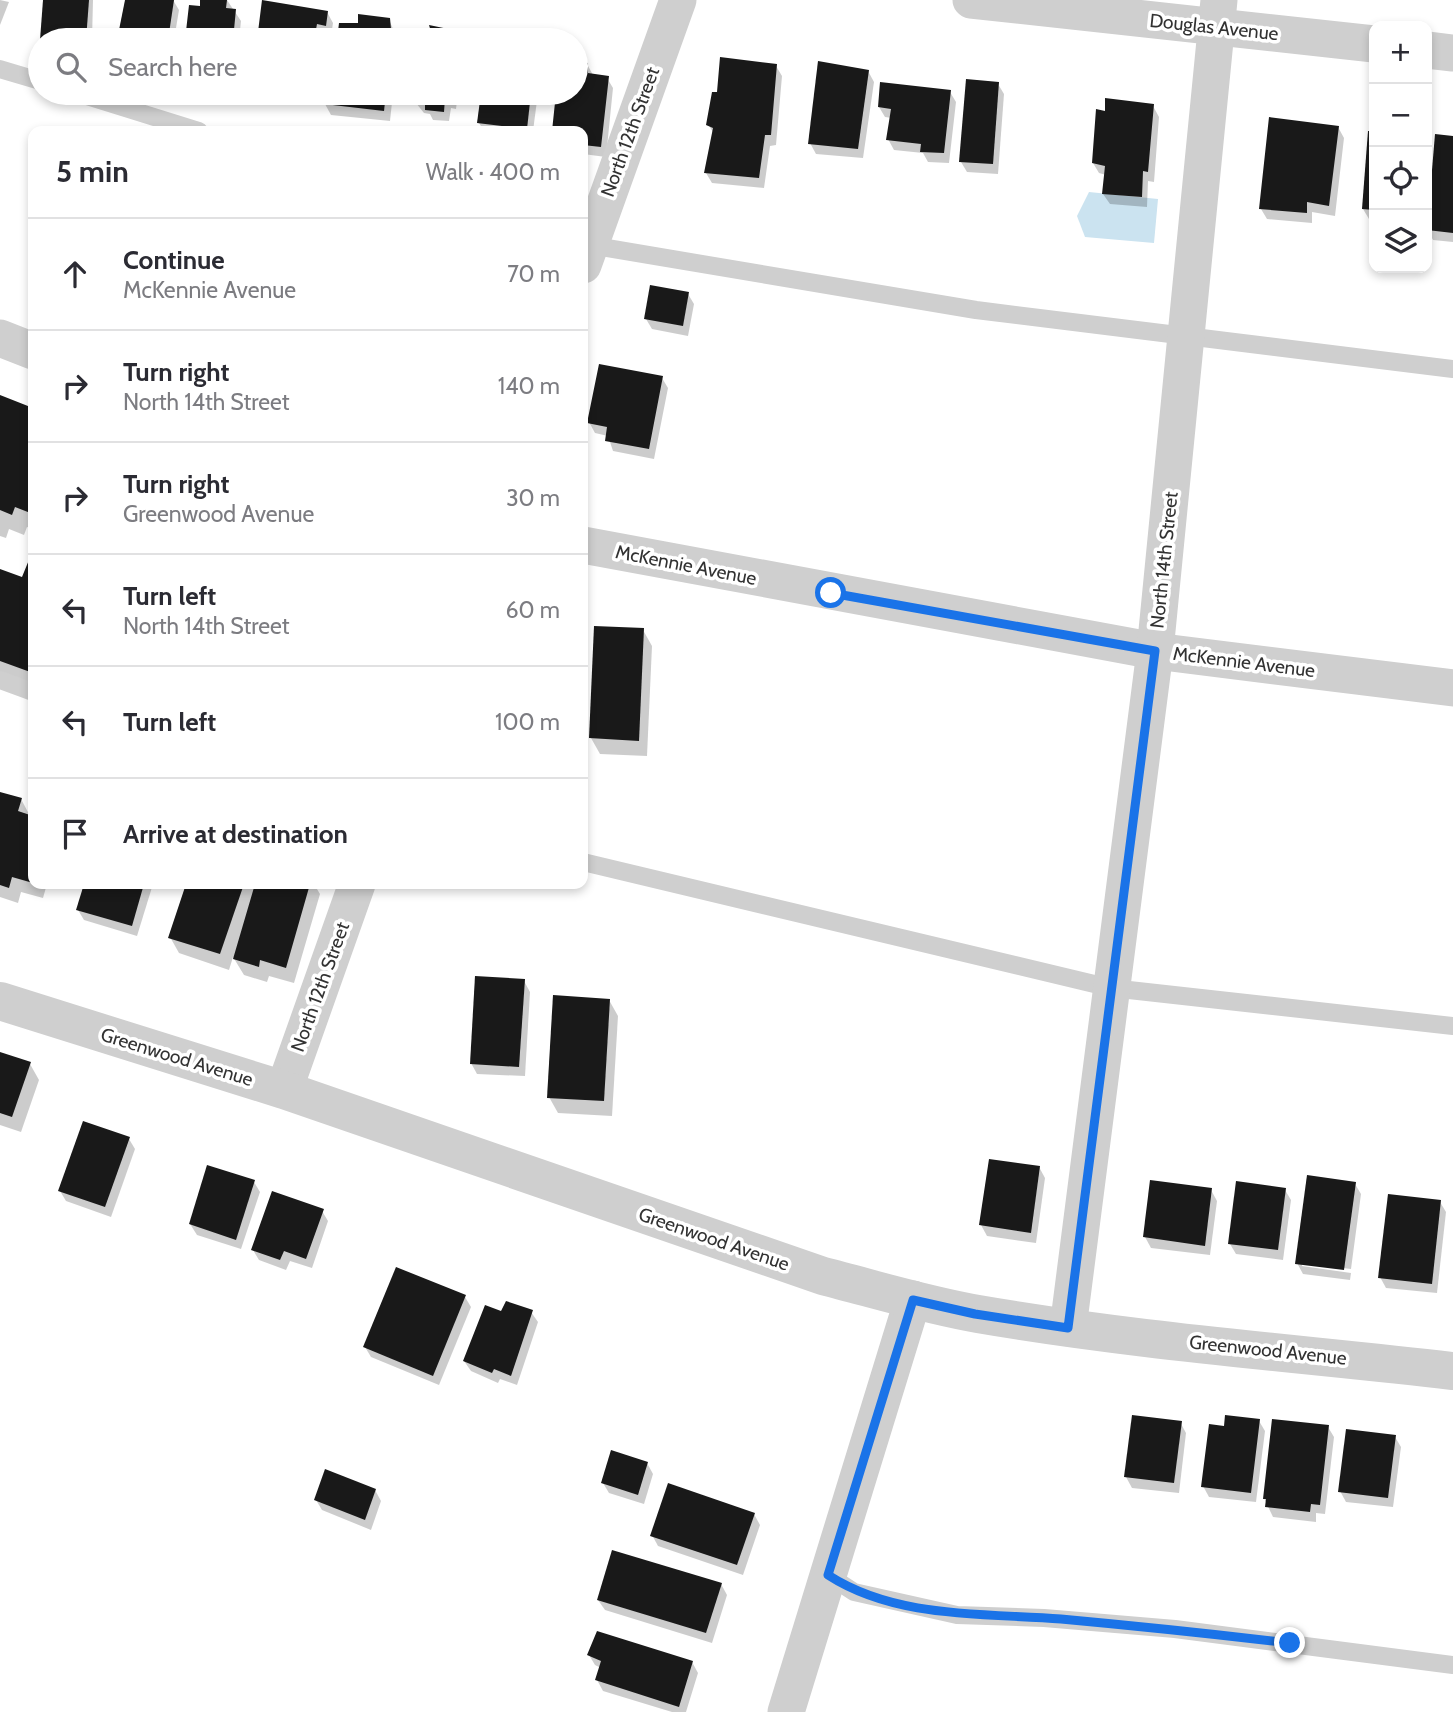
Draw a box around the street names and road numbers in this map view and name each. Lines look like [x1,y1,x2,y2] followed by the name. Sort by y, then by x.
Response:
[1148,9,1280,45] street label: Douglas Avenue
[596,63,664,200] street label: North 12th Street
[1145,490,1183,630] street label: North 14th Street
[614,540,759,590] street label: McKennie Avenue
[1172,642,1317,682] street label: McKennie Avenue
[286,918,354,1055] street label: North 12th Street
[98,1023,256,1091] street label: Greenwood Avenue
[636,1202,793,1276] street label: Greenwood Avenue
[1188,1330,1348,1370] street label: Greenwood Avenue

